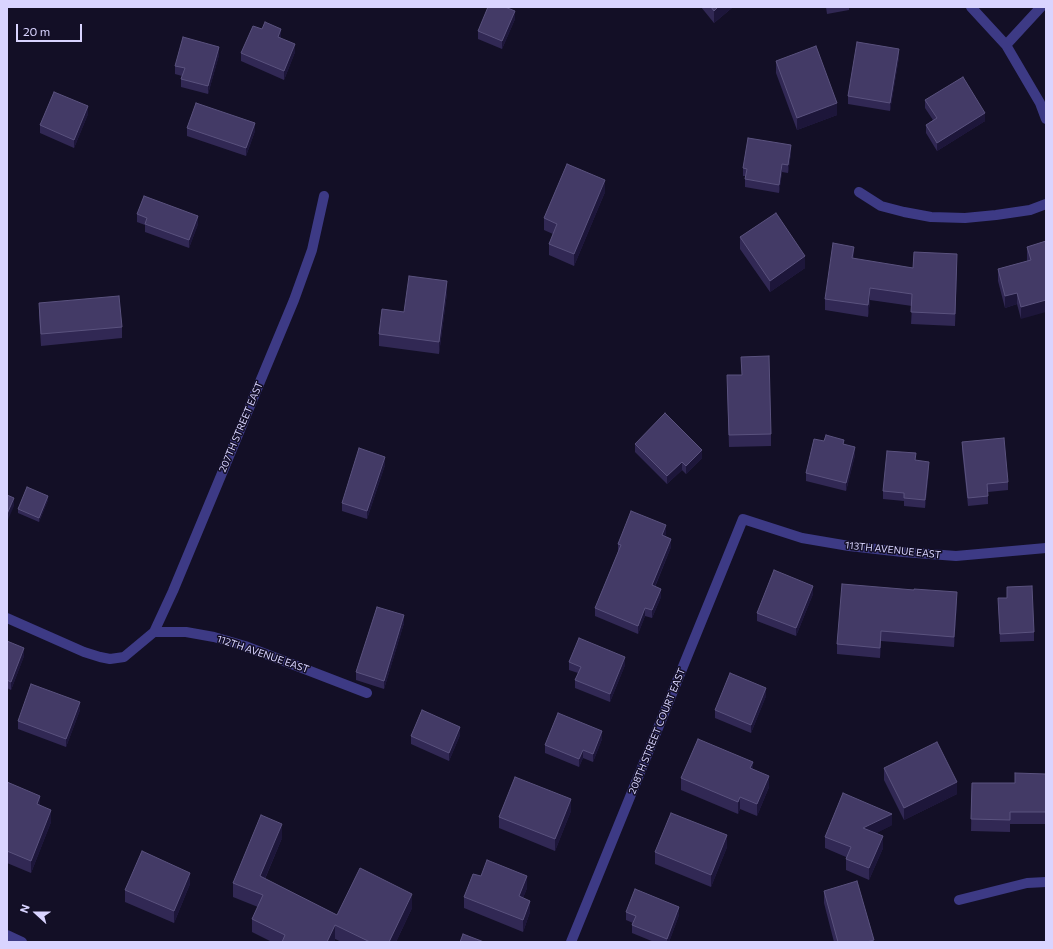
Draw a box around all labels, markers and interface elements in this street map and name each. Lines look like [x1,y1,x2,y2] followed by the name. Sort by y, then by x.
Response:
[18,16,84,42] scale bar
[23,24,50,38] text: 20 m
[217,380,265,474] street label: 207TH STREET EAST
[844,539,942,561] street label: 113TH AVENUE EAST
[215,633,311,675] street label: 112TH AVENUE EAST
[626,666,688,796] street label: 208TH STREET COURT EAST
[16,893,56,933] north arrow
[17,902,32,915] text: N

